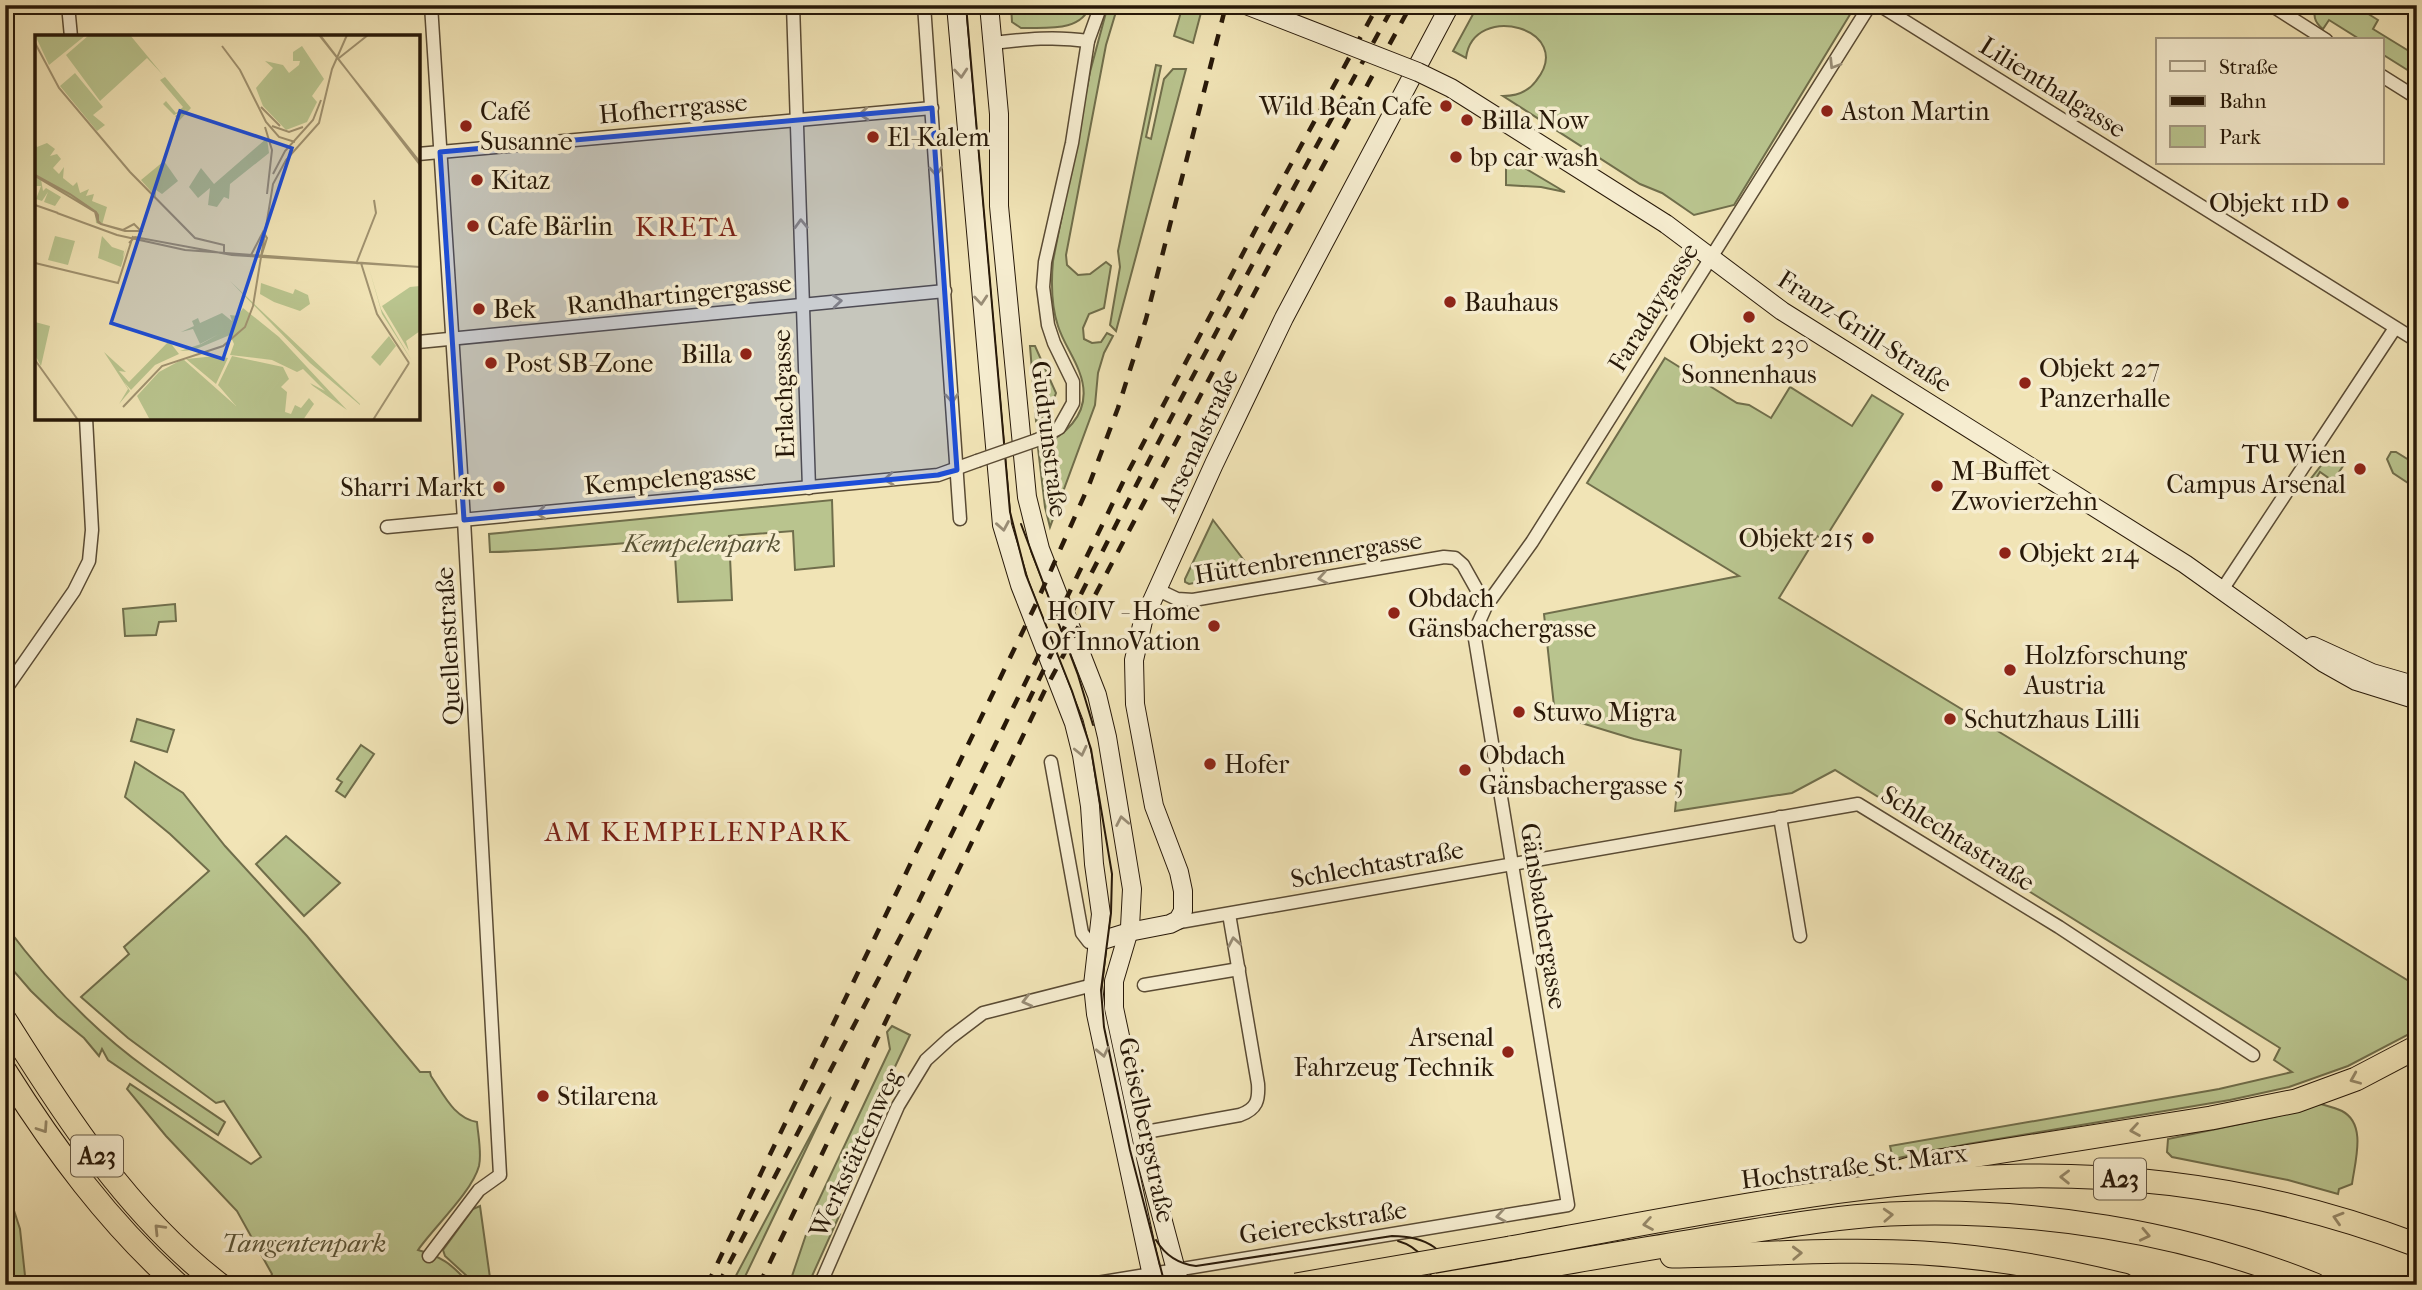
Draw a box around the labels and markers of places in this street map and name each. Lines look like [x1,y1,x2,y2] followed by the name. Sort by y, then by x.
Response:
[1258,91,1432,122] place label: Wild Bean Cafe
[480,96,573,157] place label: Café Susanne
[1840,96,1989,127] place label: Aston Martin
[1438,98,1454,114] marker: Wild Bean Cafe
[1819,103,1835,119] marker: Aston Martin
[1481,105,1589,136] place label: Billa Now
[1459,112,1475,128] marker: Billa Now
[458,118,474,134] marker: Café Susanne
[887,122,990,153] place label: El-Kalem
[865,129,881,145] marker: El-Kalem
[1469,142,1599,173] place label: bp car wash
[1448,149,1464,165] marker: bp car wash
[491,165,550,196] place label: Kitaz
[469,172,485,188] marker: Kitaz
[2209,188,2329,219] place label: Objekt 11D
[2335,195,2351,211] marker: Objekt 11D
[487,211,613,242] place label: Cafe Bärlin
[465,218,481,234] marker: Cafe Bärlin
[1464,287,1558,318] place label: Bauhaus
[493,294,537,325] place label: Bek
[1442,294,1458,310] marker: Bauhaus
[471,301,487,317] marker: Bek
[1741,309,1757,325] marker: Objekt 230 Sonnenhaus
[1681,329,1817,390] place label: Objekt 230 Sonnenhaus
[681,339,733,370] place label: Billa
[738,346,754,362] marker: Billa
[505,348,653,379] place label: Post SB-Zone
[2039,353,2171,414] place label: Objekt 227 Panzerhalle
[483,355,499,371] marker: Post SB-Zone
[2017,375,2033,391] marker: Objekt 227 Panzerhalle
[2166,439,2346,500] place label: TU Wien Campus Arsenal
[1951,456,2098,517] place label: M-Buffet Zwovierzehn
[2352,461,2368,477] marker: TU Wien Campus Arsenal
[340,472,486,503] place label: Sharri Markt
[1929,478,1945,494] marker: M-Buffet Zwovierzehn
[491,479,507,495] marker: Sharri Markt
[1738,523,1854,554] place label: Objekt 215
[1860,530,1876,546] marker: Objekt 215
[2019,538,2139,569] place label: Objekt 214
[1997,545,2013,561] marker: Objekt 214
[1408,583,1597,644] place label: Obdach Gänsbachergasse
[1041,596,1200,657] place label: HOIV - Home Of InnoVation
[1386,605,1402,621] marker: Obdach Gänsbachergasse
[1206,618,1222,634] marker: HOIV - Home Of InnoVation
[2023,640,2188,701] place label: Holzforschung Austria
[2002,662,2018,678] marker: Holzforschung Austria
[1533,697,1677,728] place label: Stuwo Migra
[1511,704,1527,720] marker: Stuwo Migra
[1964,704,2141,735] place label: Schutzhaus Lilli
[1942,711,1958,727] marker: Schutzhaus Lilli
[1479,740,1684,801] place label: Obdach Gänsbachergasse 5
[1224,749,1289,780] place label: Hofer
[1202,756,1218,772] marker: Hofer
[1457,762,1473,778] marker: Obdach Gänsbachergasse 5
[1294,1022,1495,1083] place label: Arsenal Fahrzeug Technik
[1500,1044,1516,1060] marker: Arsenal Fahrzeug Technik
[557,1081,658,1112] place label: Stilarena
[535,1088,551,1104] marker: Stilarena

